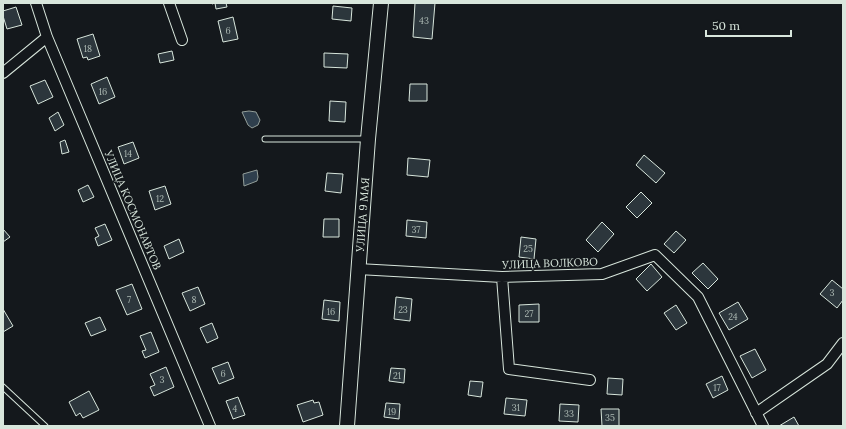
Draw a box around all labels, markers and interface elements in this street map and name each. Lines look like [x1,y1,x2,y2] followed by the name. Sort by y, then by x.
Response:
[706,12,791,38] scale bar
[419,15,429,26] house number: 43
[712,18,740,33] text: 50 m
[225,25,231,36] house number: 6
[84,43,92,54] house number: 18
[99,86,107,97] house number: 16
[101,147,165,272] street label: УЛИЦА КОСМОНАВТОВ
[124,148,132,159] house number: 14
[353,177,372,253] street label: УЛИЦА 9 МАЯ
[156,193,164,204] house number: 12
[412,224,420,235] house number: 37
[523,243,533,254] house number: 25
[501,254,598,272] street label: УЛИЦА ВОЛКОВО
[829,287,835,298] house number: 3
[127,294,131,305] house number: 7
[191,294,197,305] house number: 8
[398,304,408,315] house number: 23
[327,306,335,317] house number: 16
[525,308,533,319] house number: 27
[728,311,738,322] house number: 24
[220,368,226,379] house number: 6
[393,370,401,381] house number: 21
[159,374,165,385] house number: 3
[713,382,721,393] house number: 17
[512,402,520,413] house number: 31
[233,403,238,414] house number: 4
[388,406,396,417] house number: 19
[564,408,574,419] house number: 33
[605,412,615,423] house number: 35

